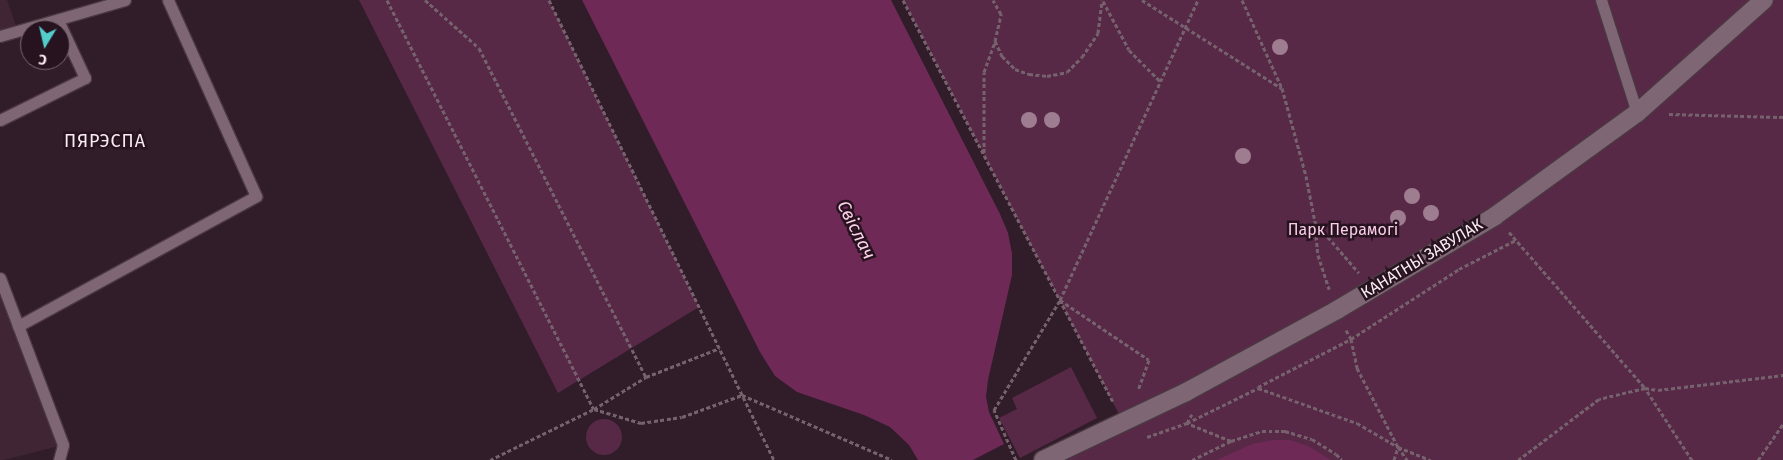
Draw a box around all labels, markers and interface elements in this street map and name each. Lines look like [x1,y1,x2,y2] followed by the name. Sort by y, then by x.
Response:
[20,20,70,70] north arrow
[37,50,48,68] text: С
[63,130,147,152] district label: ПЯРЭСПА
[832,197,880,263] water label: Свіслач
[1358,215,1486,303] street label: КАНАТНЫ ЗАВУЛАК
[1288,220,1398,240] park label: Парк Перамогі

